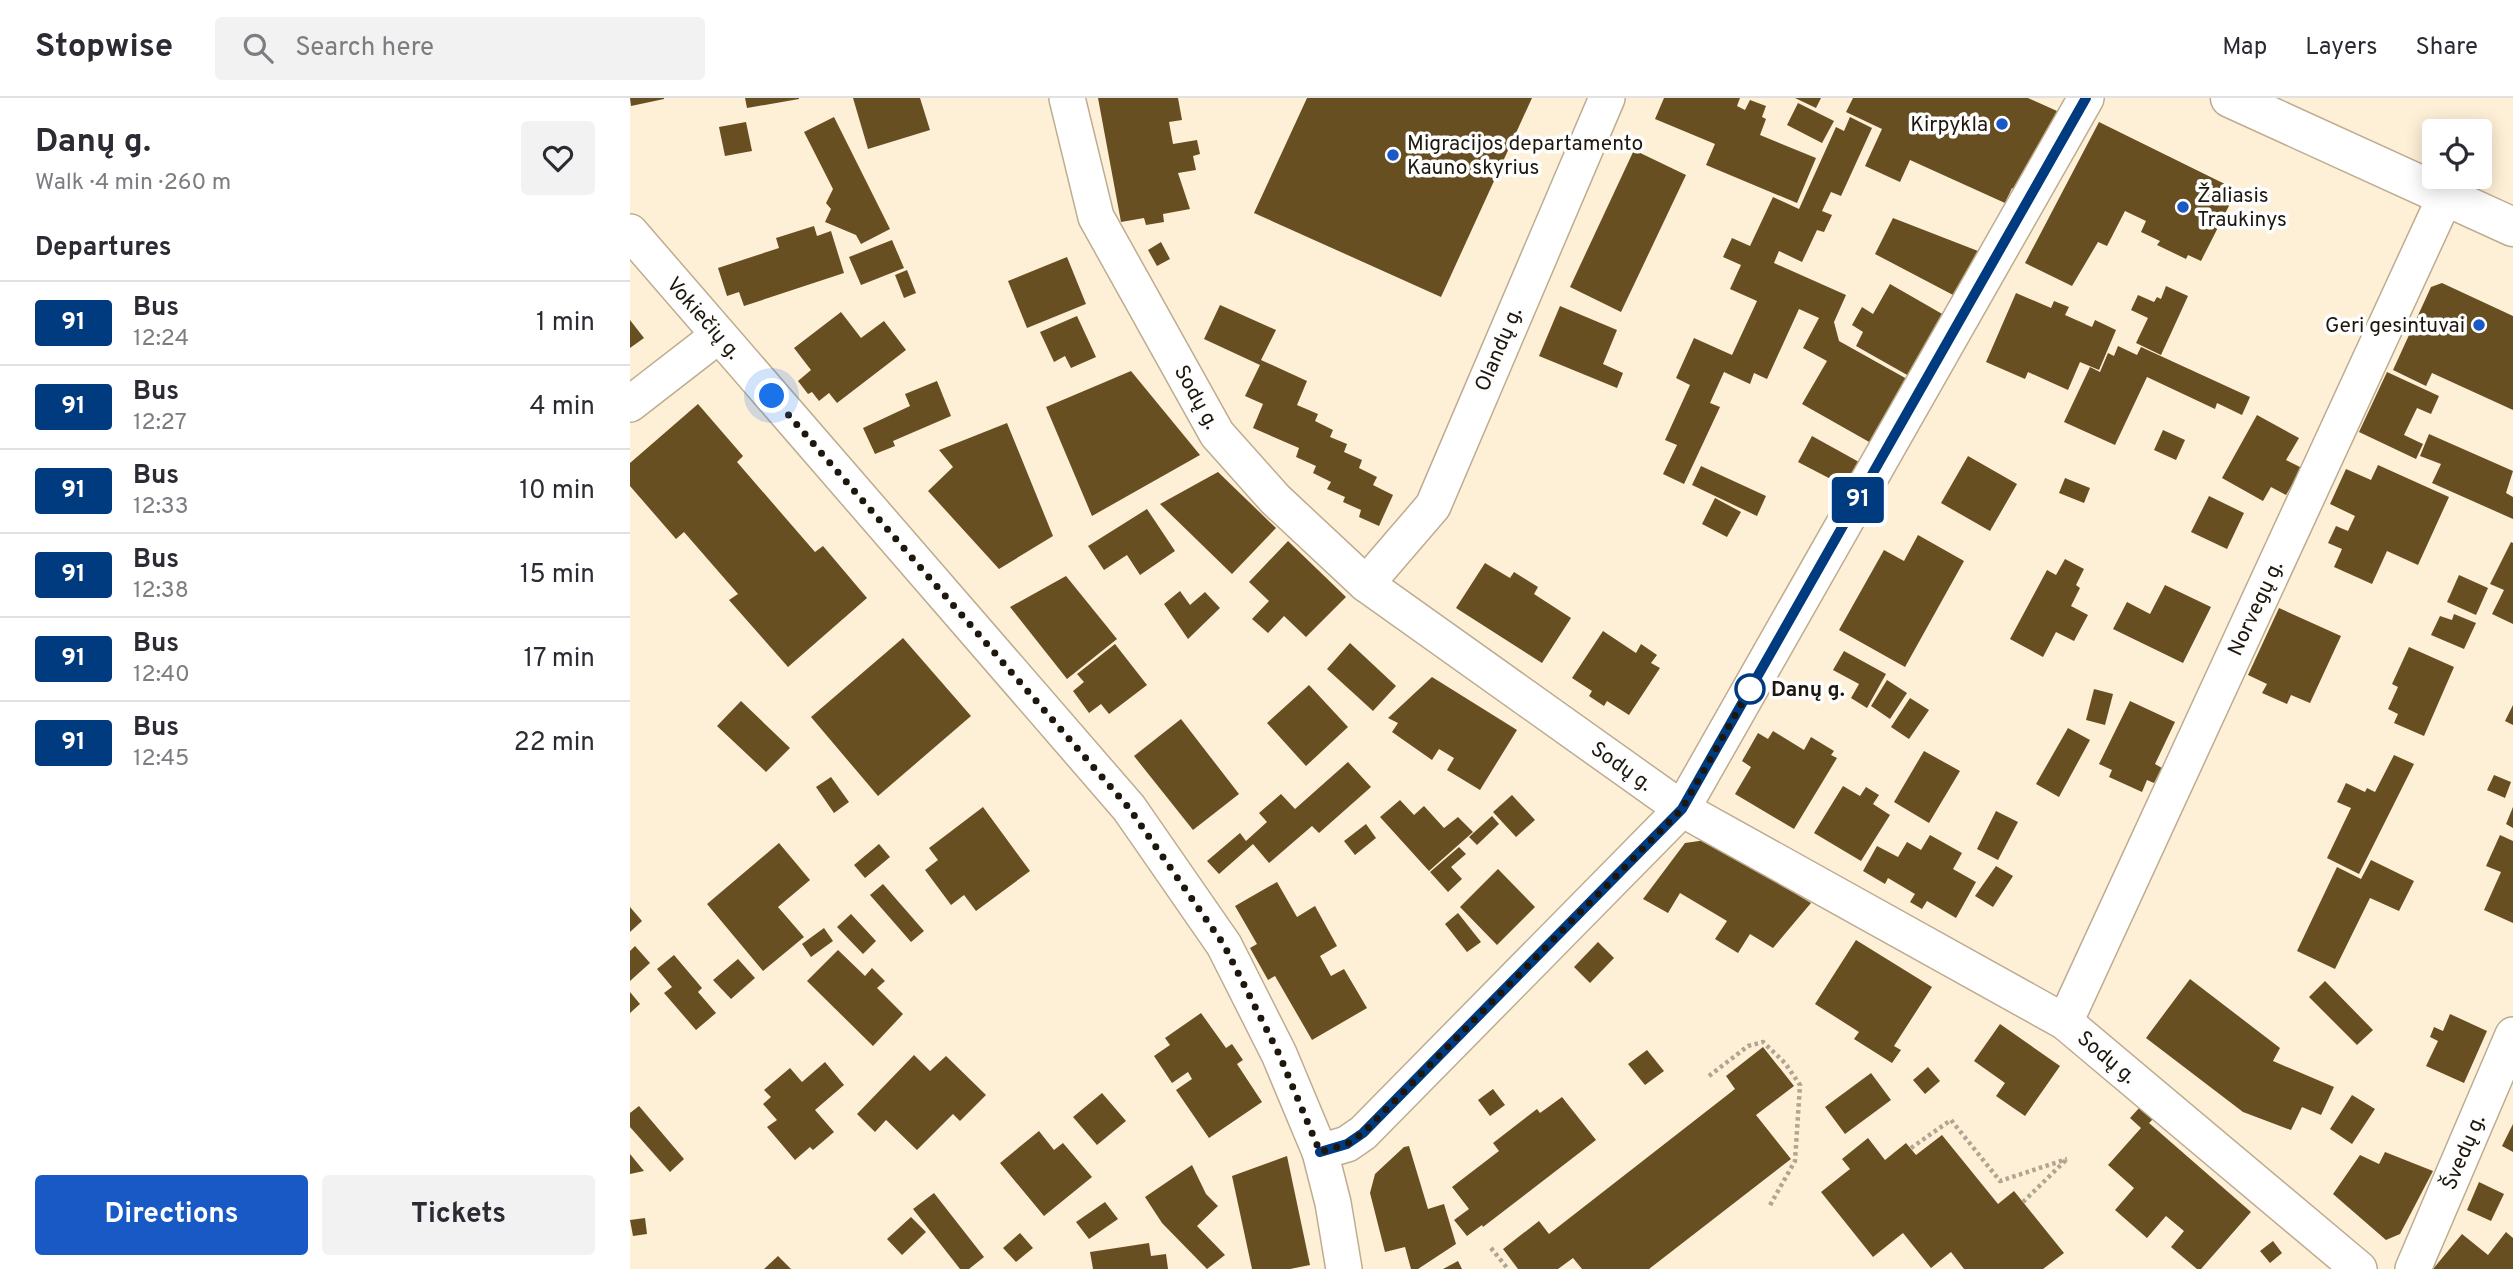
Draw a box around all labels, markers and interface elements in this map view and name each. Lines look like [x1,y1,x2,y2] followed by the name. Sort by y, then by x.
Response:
[215,17,705,80] search box
[35,27,173,69] text: Stopwise
[239,29,277,67] icon: search
[295,32,434,65] text: Search here
[2222,33,2267,63] text: Map
[2305,33,2377,63] text: Layers
[2415,33,2478,63] text: Share
[1910,112,1988,139] place label: Kirpykla
[1994,116,2010,132] marker: Kirpykla
[2422,119,2492,189] map controls
[2422,119,2492,189] button: locate
[521,121,595,195] button: heart
[35,122,151,164] text: Danų g.
[1407,131,1643,182] place label: Migracijos departamento Kauno skyrius
[1385,147,1401,163] marker: Migracijos departamento Kauno skyrius
[35,169,231,198] text: Walk · 4 min · 260 m
[2197,182,2287,234] place label: Žaliasis Traukinys
[2175,199,2191,215] marker: Žaliasis Traukinys
[35,232,172,265] text: Departures
[660,272,746,366] street label: Vokiečių g.
[133,292,179,325] text: Bus
[1469,303,1529,396] street label: Olandų g.
[536,307,595,340] text: 1 min
[61,308,86,338] text: 91
[2325,313,2465,340] place label: Geri gesintuvai
[2471,317,2487,333] marker: Geri gesintuvai
[133,325,189,354] text: 12:24
[1167,361,1224,435] street label: Sodų g.
[133,376,179,409] text: Bus
[754,378,789,413] your location
[529,391,595,424] text: 4 min
[61,392,86,422] text: 91
[133,409,187,438] text: 12:27
[133,460,179,493] text: Bus
[519,475,595,508] text: 10 min
[61,476,86,506] text: 91
[1826,477,1890,523] line badge: 91
[1846,485,1870,515] text: 91
[133,493,189,522] text: 12:33
[133,544,179,577] text: Bus
[2223,557,2290,661] street label: Norvegų g.
[520,559,595,592] text: 15 min
[61,560,86,590] text: 91
[133,577,189,606] text: 12:38
[133,628,179,661] text: Bus
[523,643,595,676] text: 17 min
[61,644,86,674] text: 91
[133,661,190,690] text: 12:40
[1735,674,1765,704] marker: Danų g.
[1771,677,1845,704] place label: Danų g.
[133,712,179,745] text: Bus
[514,727,595,760] text: 22 min
[61,728,86,758] text: 91
[1585,736,1657,798] street label: Sodų g.
[133,745,189,774] text: 12:45
[2071,1026,2141,1091] street label: Sodų g.
[2435,1110,2492,1194] street label: Švedų g.
[35,1175,308,1255] button: Directions
[322,1175,595,1255] button: Tickets

